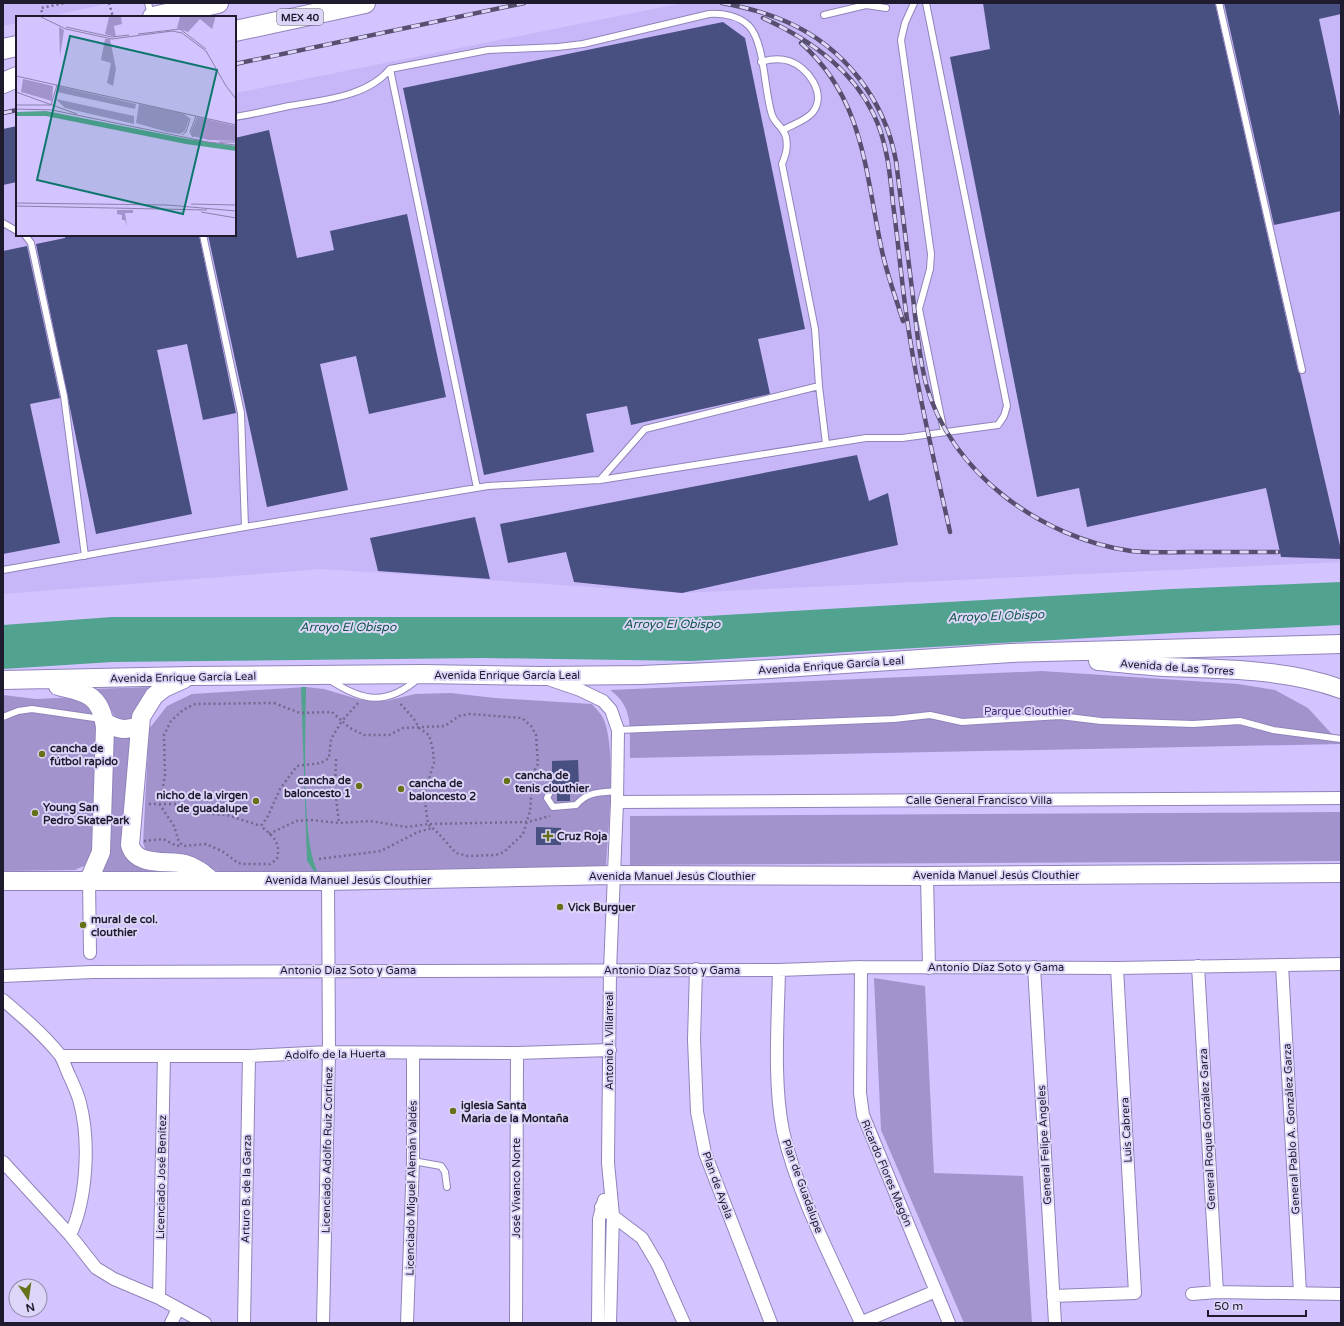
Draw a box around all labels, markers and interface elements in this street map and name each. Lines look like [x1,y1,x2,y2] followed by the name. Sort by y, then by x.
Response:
[277,9,323,25] road number: MEX 40
[16,16,236,236] inset map
[948,607,1045,625] water label: Arroyo El Obispo
[624,617,721,631] water label: Arroyo El Obispo
[300,620,397,634] water label: Arroyo El Obispo
[758,654,904,677] street label: Avenida Enrique García Leal
[1119,657,1234,678] street label: Avenida de Las Torres
[434,669,580,682] street label: Avenida Enrique García Leal
[110,670,256,685] street label: Avenida Enrique García Leal
[984,705,1073,718] park label: Parque Clouthier
[49,742,118,769] place label: cancha de fútbol rapido
[37,749,47,759] marker: cancha de fútbol rapido
[514,769,590,795] place label: cancha de tenis clouthier
[284,774,352,800] place label: cancha de baloncesto 1
[502,776,512,786] marker: cancha de tenis clouthier
[409,777,476,803] place label: cancha de baloncesto 2
[354,781,364,791] marker: cancha de baloncesto 1
[396,784,406,794] marker: cancha de baloncesto 2
[156,789,249,816] place label: nicho de la virgen de guadalupe
[906,794,1052,807] street label: Calle General Francisco Villa
[251,796,261,806] marker: nicho de la virgen de guadalupe
[43,801,129,827] place label: Young San Pedro SkatePark
[30,808,40,818] marker: Young San Pedro SkatePark
[542,830,554,842] marker: Cruz Roja
[557,830,607,844] place label: Cruz Roja
[913,869,1080,882] street label: Avenida Manuel Jesús Clouthier
[589,870,756,883] street label: Avenida Manuel Jesús Clouthier
[265,874,432,887] street label: Avenida Manuel Jesús Clouthier
[568,901,636,915] place label: Vick Burguer
[555,902,565,912] marker: Vick Burguer
[91,913,158,939] place label: mural de col. clouthier
[78,920,88,930] marker: mural de col. clouthier
[928,961,1064,974] street label: Antonio Díaz Soto y Gama
[280,964,416,977] street label: Antonio Díaz Soto y Gama
[604,964,740,977] street label: Antonio Díaz Soto y Gama
[603,992,616,1090] street label: Antonio I. Villarreal
[1281,1043,1302,1215] street label: General Pablo A. González Garza
[284,1047,386,1062] street label: Adolfo de la Huerta
[1197,1048,1218,1210] street label: General Roque González Garza
[320,1066,335,1233] street label: Licenciado Adolfo Ruiz Cortínez
[1034,1085,1054,1205] street label: General Felipe Ángeles
[1118,1097,1135,1163] street label: Luis Cabrera
[461,1099,569,1125] place label: iglesia Santa Maria de la Montaña
[403,1100,420,1276] street label: Licenciado Miguel Alemán Valdés
[448,1106,458,1116] marker: iglesia Santa Maria de la Montaña
[154,1114,169,1239] street label: Licenciado José Benítez
[858,1118,915,1229] street label: Ricardo Flores Magón
[239,1135,254,1243] street label: Arturo B. de la Garza
[510,1138,523,1238] street label: José Vivanco Norte
[780,1138,826,1235] street label: Plan de Guadalupe
[699,1150,736,1221] street label: Plan de Ayala
[8,1278,48,1318] north arrow
[1208,1292,1306,1318] scale bar
[1214,1299,1243,1313] text: 50 m
[24,1300,36,1315] text: N

